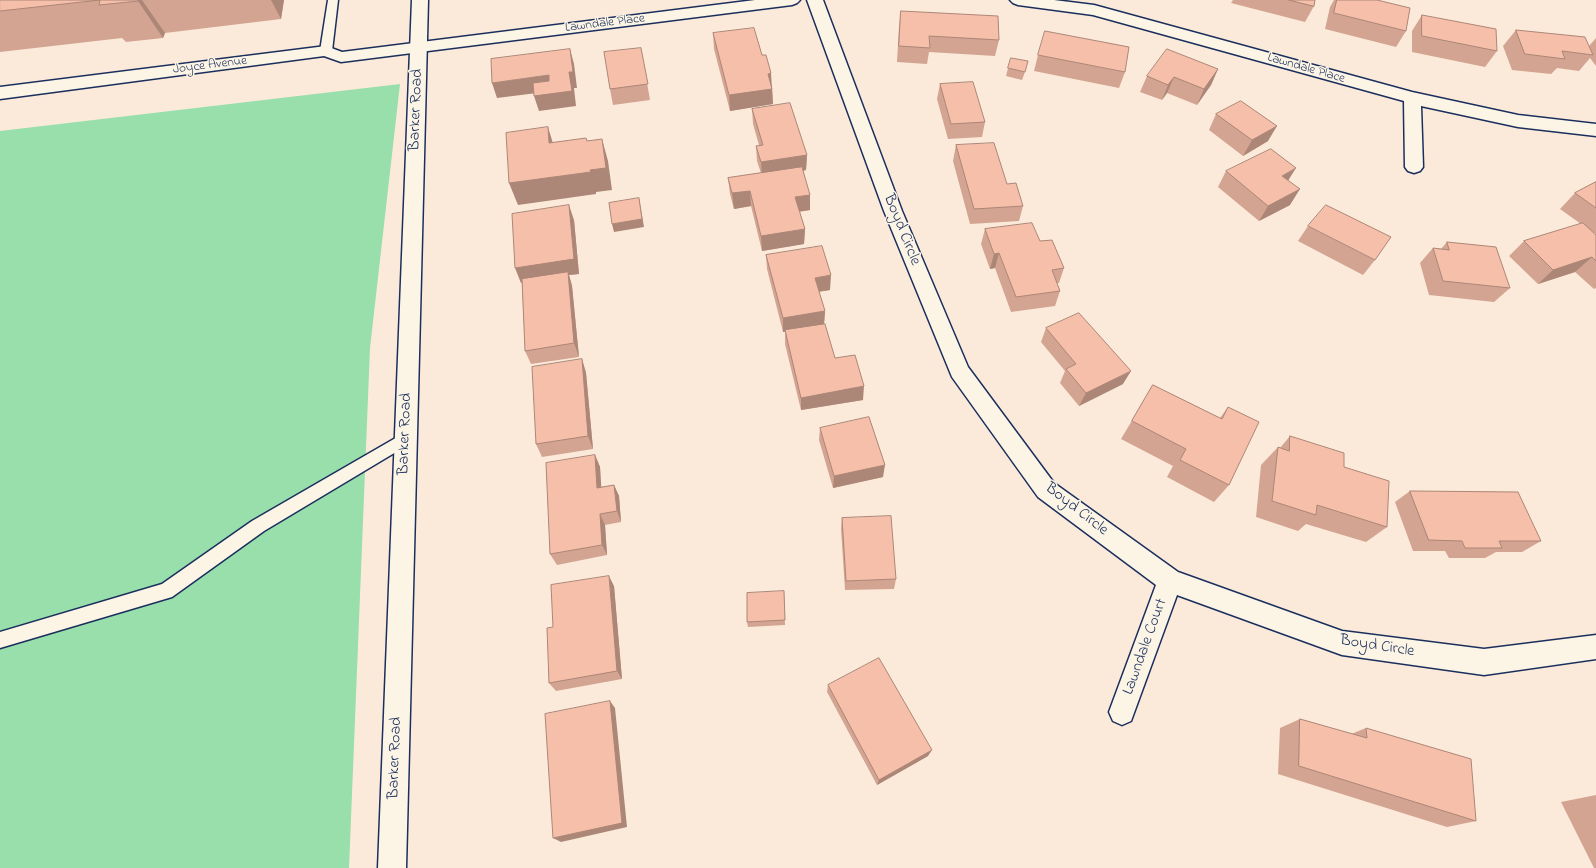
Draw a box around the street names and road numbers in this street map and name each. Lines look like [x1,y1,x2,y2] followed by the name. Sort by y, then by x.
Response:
[564,11,646,37] street label: Lawndale Place
[1265,50,1347,88] street label: Lawndale Place
[172,54,248,78] street label: Joyce Avenue
[406,69,428,151] street label: Barker Road
[878,192,924,268] street label: Boyd Circle
[395,393,417,475] street label: Barker Road
[1041,479,1111,541] street label: Boyd Circle
[1120,596,1172,698] street label: Lawndale Court
[1338,632,1416,662] street label: Boyd Circle
[385,717,407,799] street label: Barker Road

